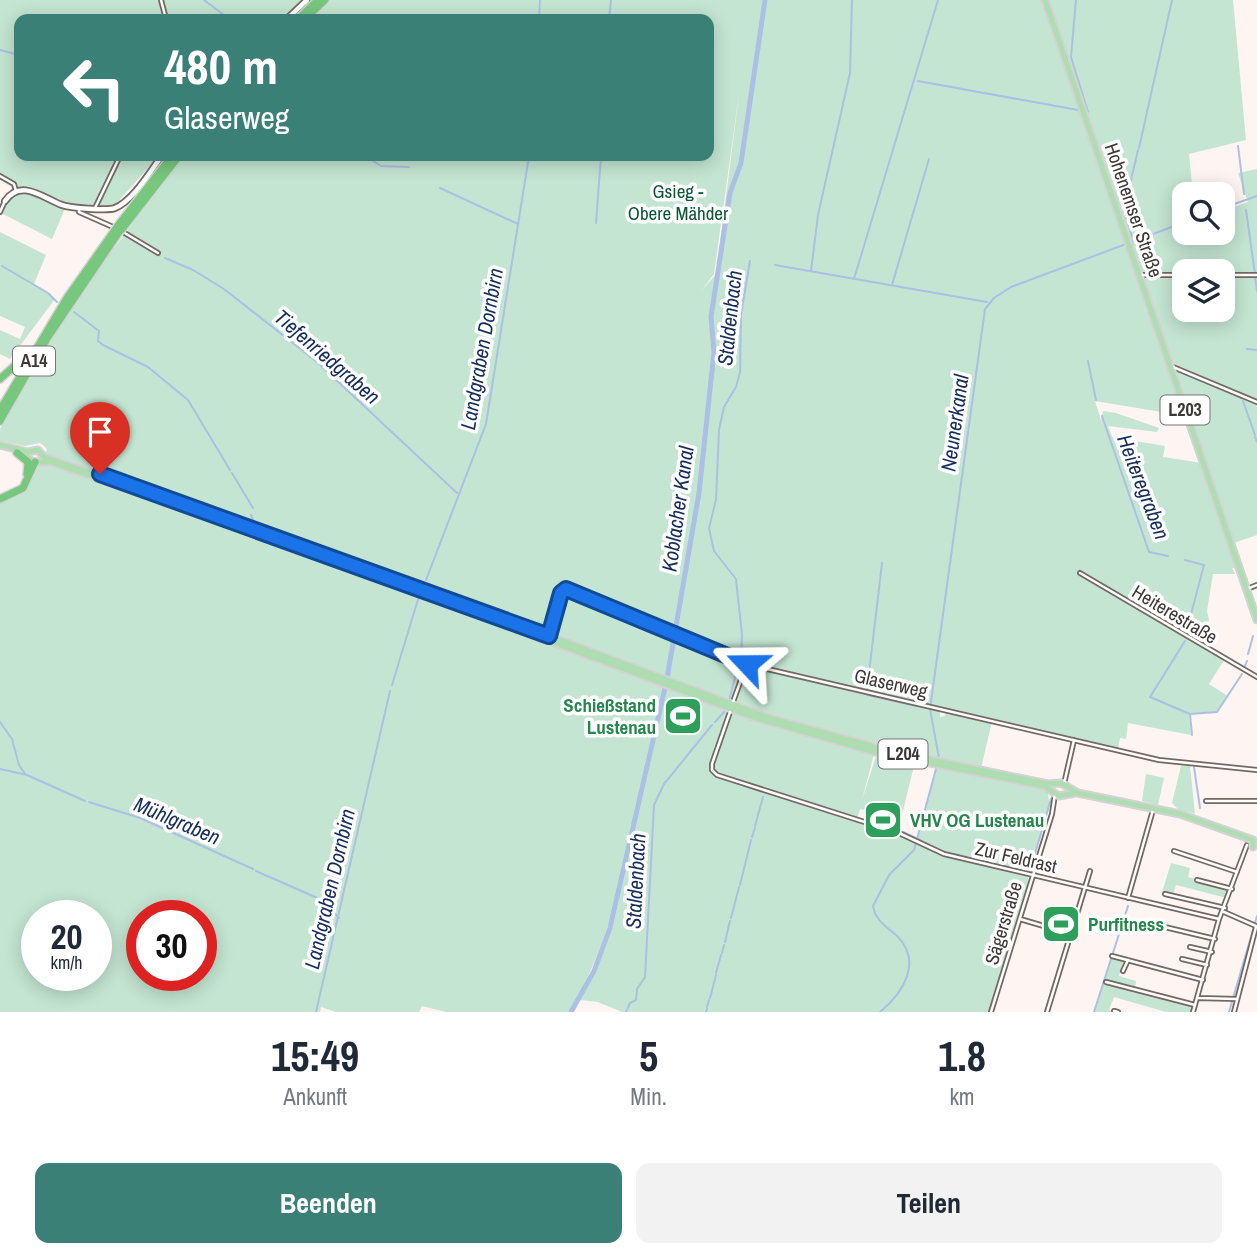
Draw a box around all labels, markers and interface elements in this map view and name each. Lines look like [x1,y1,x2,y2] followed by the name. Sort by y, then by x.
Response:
[164,33,278,99] text: 480 m
[49,42,140,133] icon: left
[164,96,289,139] text: Glaserweg
[1099,139,1169,281] street label: Hohenemser Straße
[628,178,729,226] park label: Gsieg - Obere Mähder
[1172,182,1235,322] map controls
[1172,182,1235,245] button: search
[1172,259,1235,322] button: layers
[453,266,510,432] water label: Landgraben Dornbirn
[710,269,749,367] water label: Staldenbach
[268,303,386,411] water label: Tiefenriedgraben
[13,346,55,376] road number: A14
[933,371,976,473] water label: Neunerkanal
[1160,396,1210,424] road number: L203
[70,402,130,474] pin
[81,413,119,451] icon: arrive
[1110,430,1177,543] water label: Heiteregraben
[654,443,701,574] water label: Koblacher Kanal
[1127,578,1223,650] street label: Heiterestraße
[710,627,784,701] position arrow
[852,662,931,704] street label: Glaserweg
[563,692,656,740] place label: Schießstand Lustenau
[662,695,704,737] sports icon: Schießstand Lustenau
[878,740,928,768] road number: L204
[130,789,225,852] water label: Mühlgraben
[862,799,904,841] sports icon: VHV OG Lustenau
[297,806,362,972] water label: Landgraben Dornbirn
[910,807,1044,833] place label: VHV OG Lustenau
[619,832,652,930] water label: Staldenbach
[973,835,1060,879] street label: Zur Feldrast
[978,878,1028,968] street label: Sägerstraße
[126,900,217,991] speed limit sign: 30
[1040,903,1082,945] sports icon: Purfitness
[1088,911,1164,937] place label: Purfitness
[51,913,82,960] text: 20
[51,950,83,975] text: km/h
[271,1028,359,1084] text: 15:49
[639,1028,658,1084] text: 5
[938,1028,986,1084] text: 1.8
[283,1081,347,1112] text: Ankunft
[630,1081,667,1112] text: Min.
[949,1081,975,1112] text: km
[35,1163,622,1243] button: Beenden
[636,1163,1222,1243] button: Teilen

